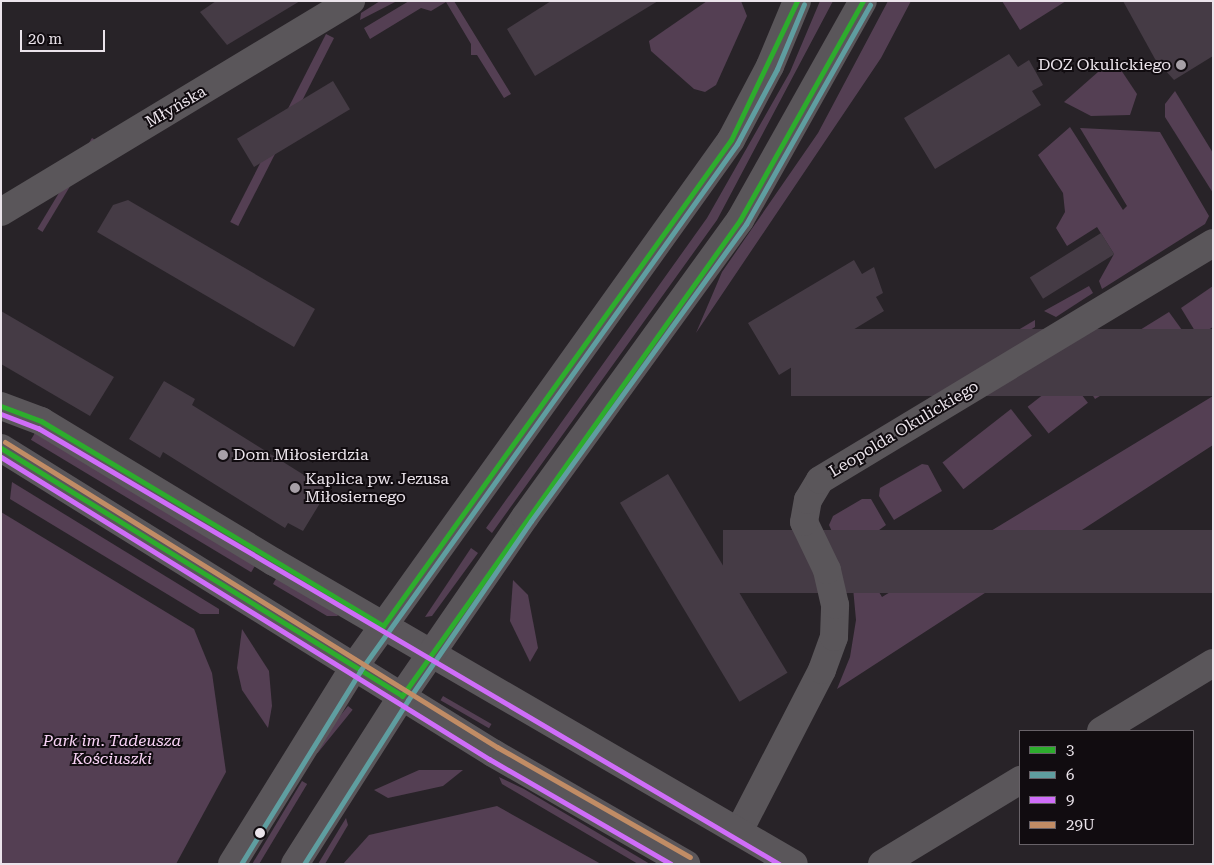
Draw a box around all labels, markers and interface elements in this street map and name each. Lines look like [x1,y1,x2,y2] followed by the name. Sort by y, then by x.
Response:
[22,20,108,52] scale bar
[28,30,62,48] text: 20 m
[1038,55,1171,75] place label: DOZ Okulickiego
[1175,59,1187,71] marker: DOZ Okulickiego
[142,82,210,132] street label: Młyńska
[826,377,982,481] street label: Leopolda Okulickiego
[233,445,369,465] place label: Dom Miłosierdzia
[217,449,229,461] marker: Dom Miłosierdzia
[305,469,449,507] place label: Kaplica pw. Jezusa Miłosiernego
[289,482,301,494] marker: Kaplica pw. Jezusa Miłosiernego
[1019,730,1194,845] legend
[43,731,181,769] park label: Park im. Tadeusza Kościuszki
[1066,741,1074,759] text: 3
[1066,766,1074,784] text: 6
[1066,791,1074,809] text: 9
[1066,816,1095,834] text: 29U
[255,828,265,838] unlabelled marker

